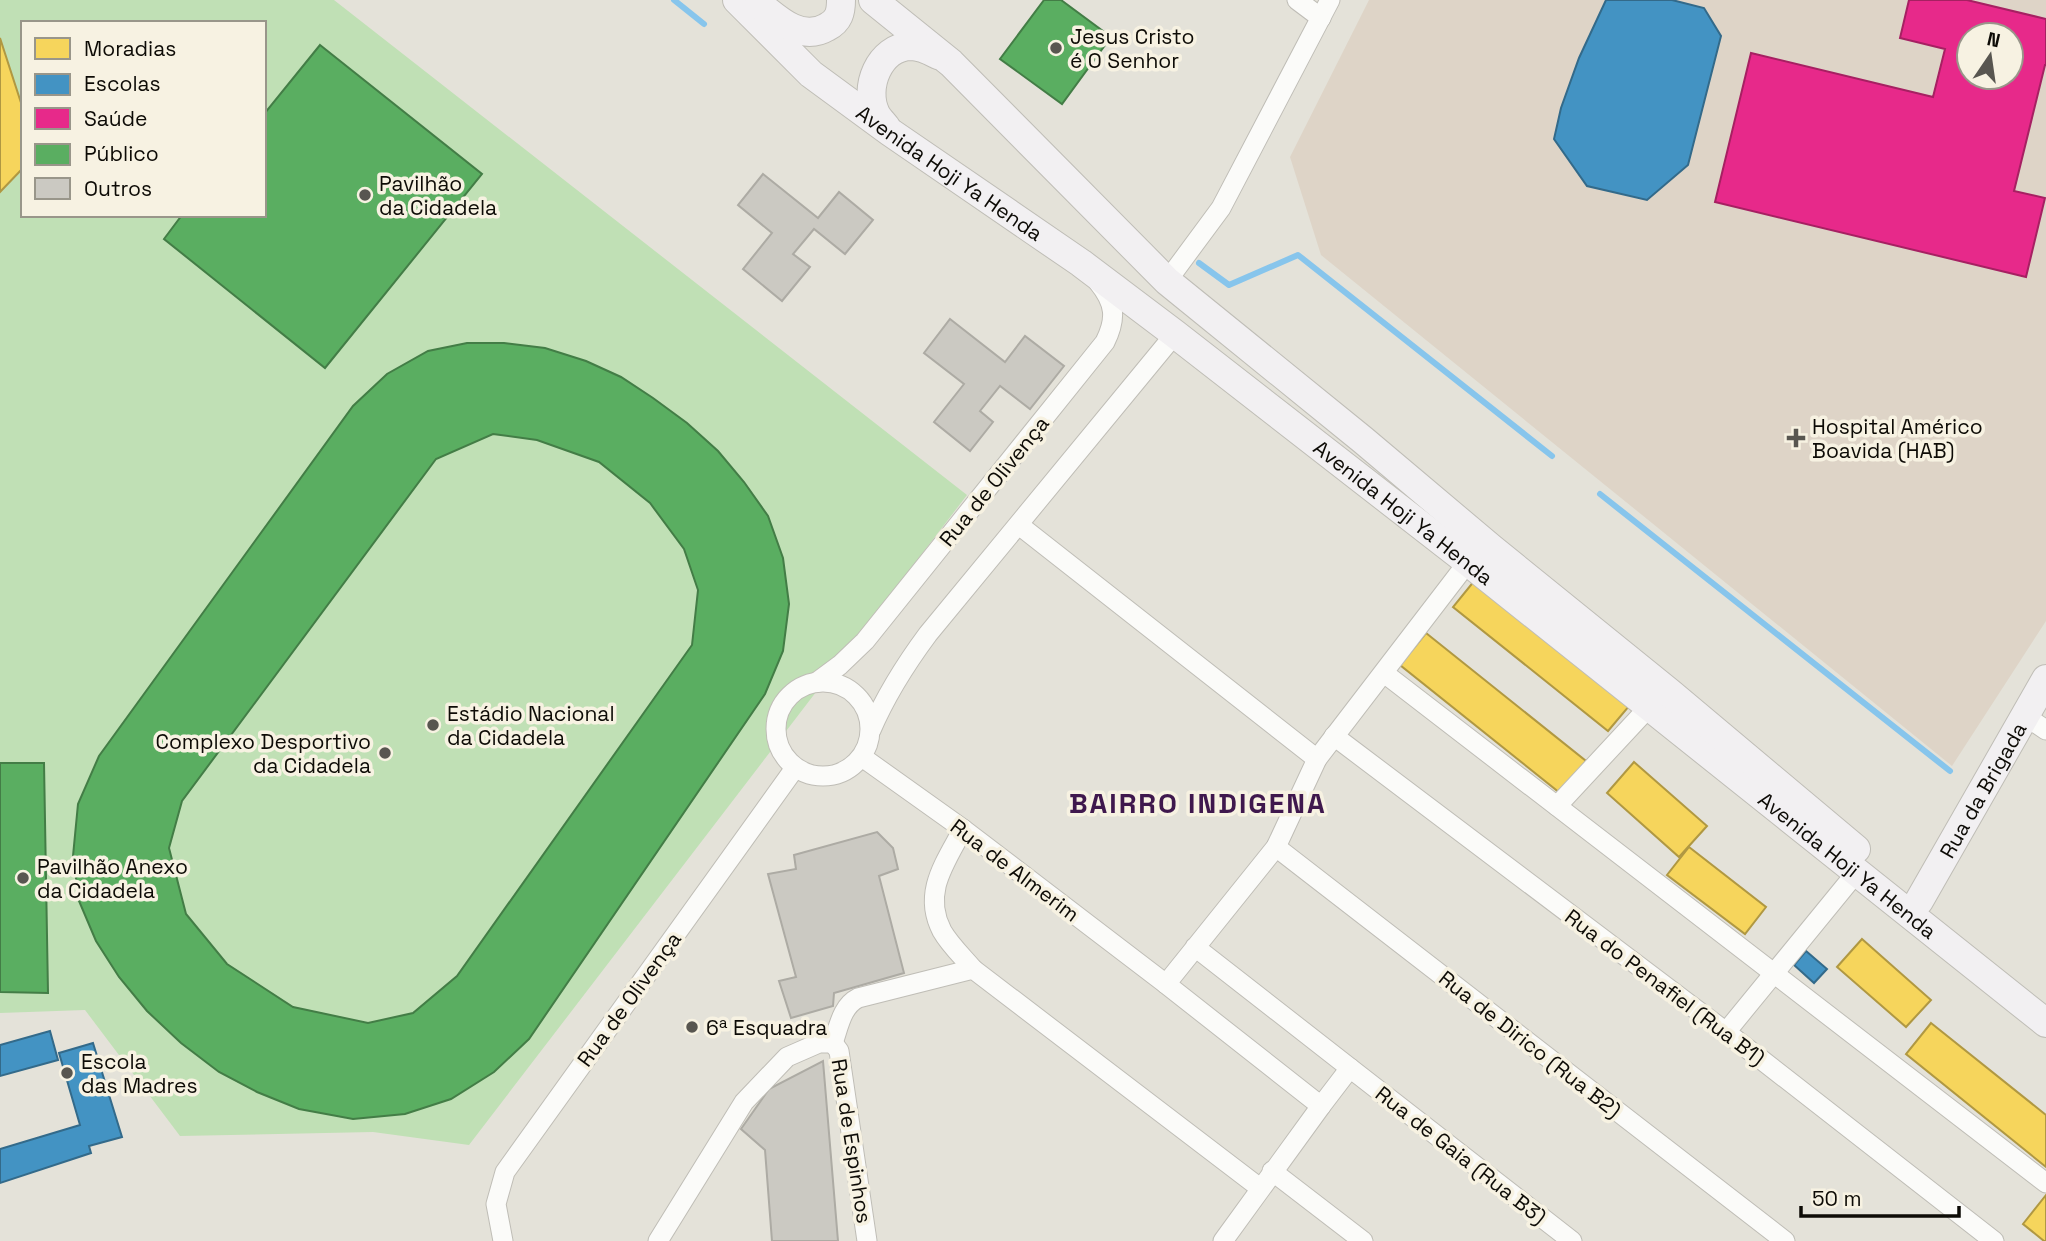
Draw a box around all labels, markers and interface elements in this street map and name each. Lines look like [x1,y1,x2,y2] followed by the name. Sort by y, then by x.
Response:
[21,21,266,217] legend
[1955,21,2025,91] north arrow
[1070,23,1194,74] place label: Jesus Cristo é O Senhor
[1985,26,2003,54] text: N
[84,35,176,62] text: Moradias
[1048,40,1064,56] marker: Jesus Cristo é O Senhor
[84,70,161,97] text: Escolas
[851,99,1048,246] street label: Avenida Hoji Ya Henda
[84,105,148,132] text: Saúde
[84,140,159,167] text: Público
[379,170,497,221] place label: Pavilhão da Cidadela
[84,175,152,202] text: Outros
[357,187,373,203] marker: Pavilhão da Cidadela
[933,410,1055,552] street label: Rua de Olivença
[1812,413,1983,464] place label: Hospital Américo Boavida (HAB)
[1786,428,1806,448] marker: Hospital Américo Boavida (HAB)
[1308,434,1499,591] street label: Avenida Hoji Ya Henda
[447,700,615,751] place label: Estádio Nacional da Cidadela
[425,717,441,733] marker: Estádio Nacional da Cidadela
[1933,717,2032,863] street label: Rua da Brigada
[155,728,371,779] place label: Complexo Desportivo da Cidadela
[377,745,393,761] marker: Complexo Desportivo da Cidadela
[1069,785,1327,821] district label: BAIRRO INDIGENA
[1753,785,1942,944] street label: Avenida Hoji Ya Henda
[945,813,1085,927] street label: Rua de Almerim
[37,853,188,904] place label: Pavilhão Anexo da Cidadela
[15,870,31,886] marker: Pavilhão Anexo da Cidadela
[1560,903,1770,1071] street label: Rua do Penafiel (Rua B1)
[571,926,687,1072] street label: Rua de Olivença
[1433,964,1627,1124] street label: Rua de Dirico (Rua B2)
[706,1014,827,1041] place label: 6ª Esquadra
[684,1019,700,1035] marker: 6ª Esquadra
[81,1048,198,1099] place label: Escola das Madres
[826,1057,878,1225] street label: Rua de Espinhos
[59,1065,75,1081] marker: Escola das Madres
[1370,1080,1552,1230] street label: Rua de Gaia (Rua B3)
[1801,1174,1958,1218] scale bar
[1812,1185,1862,1212] text: 50 m

